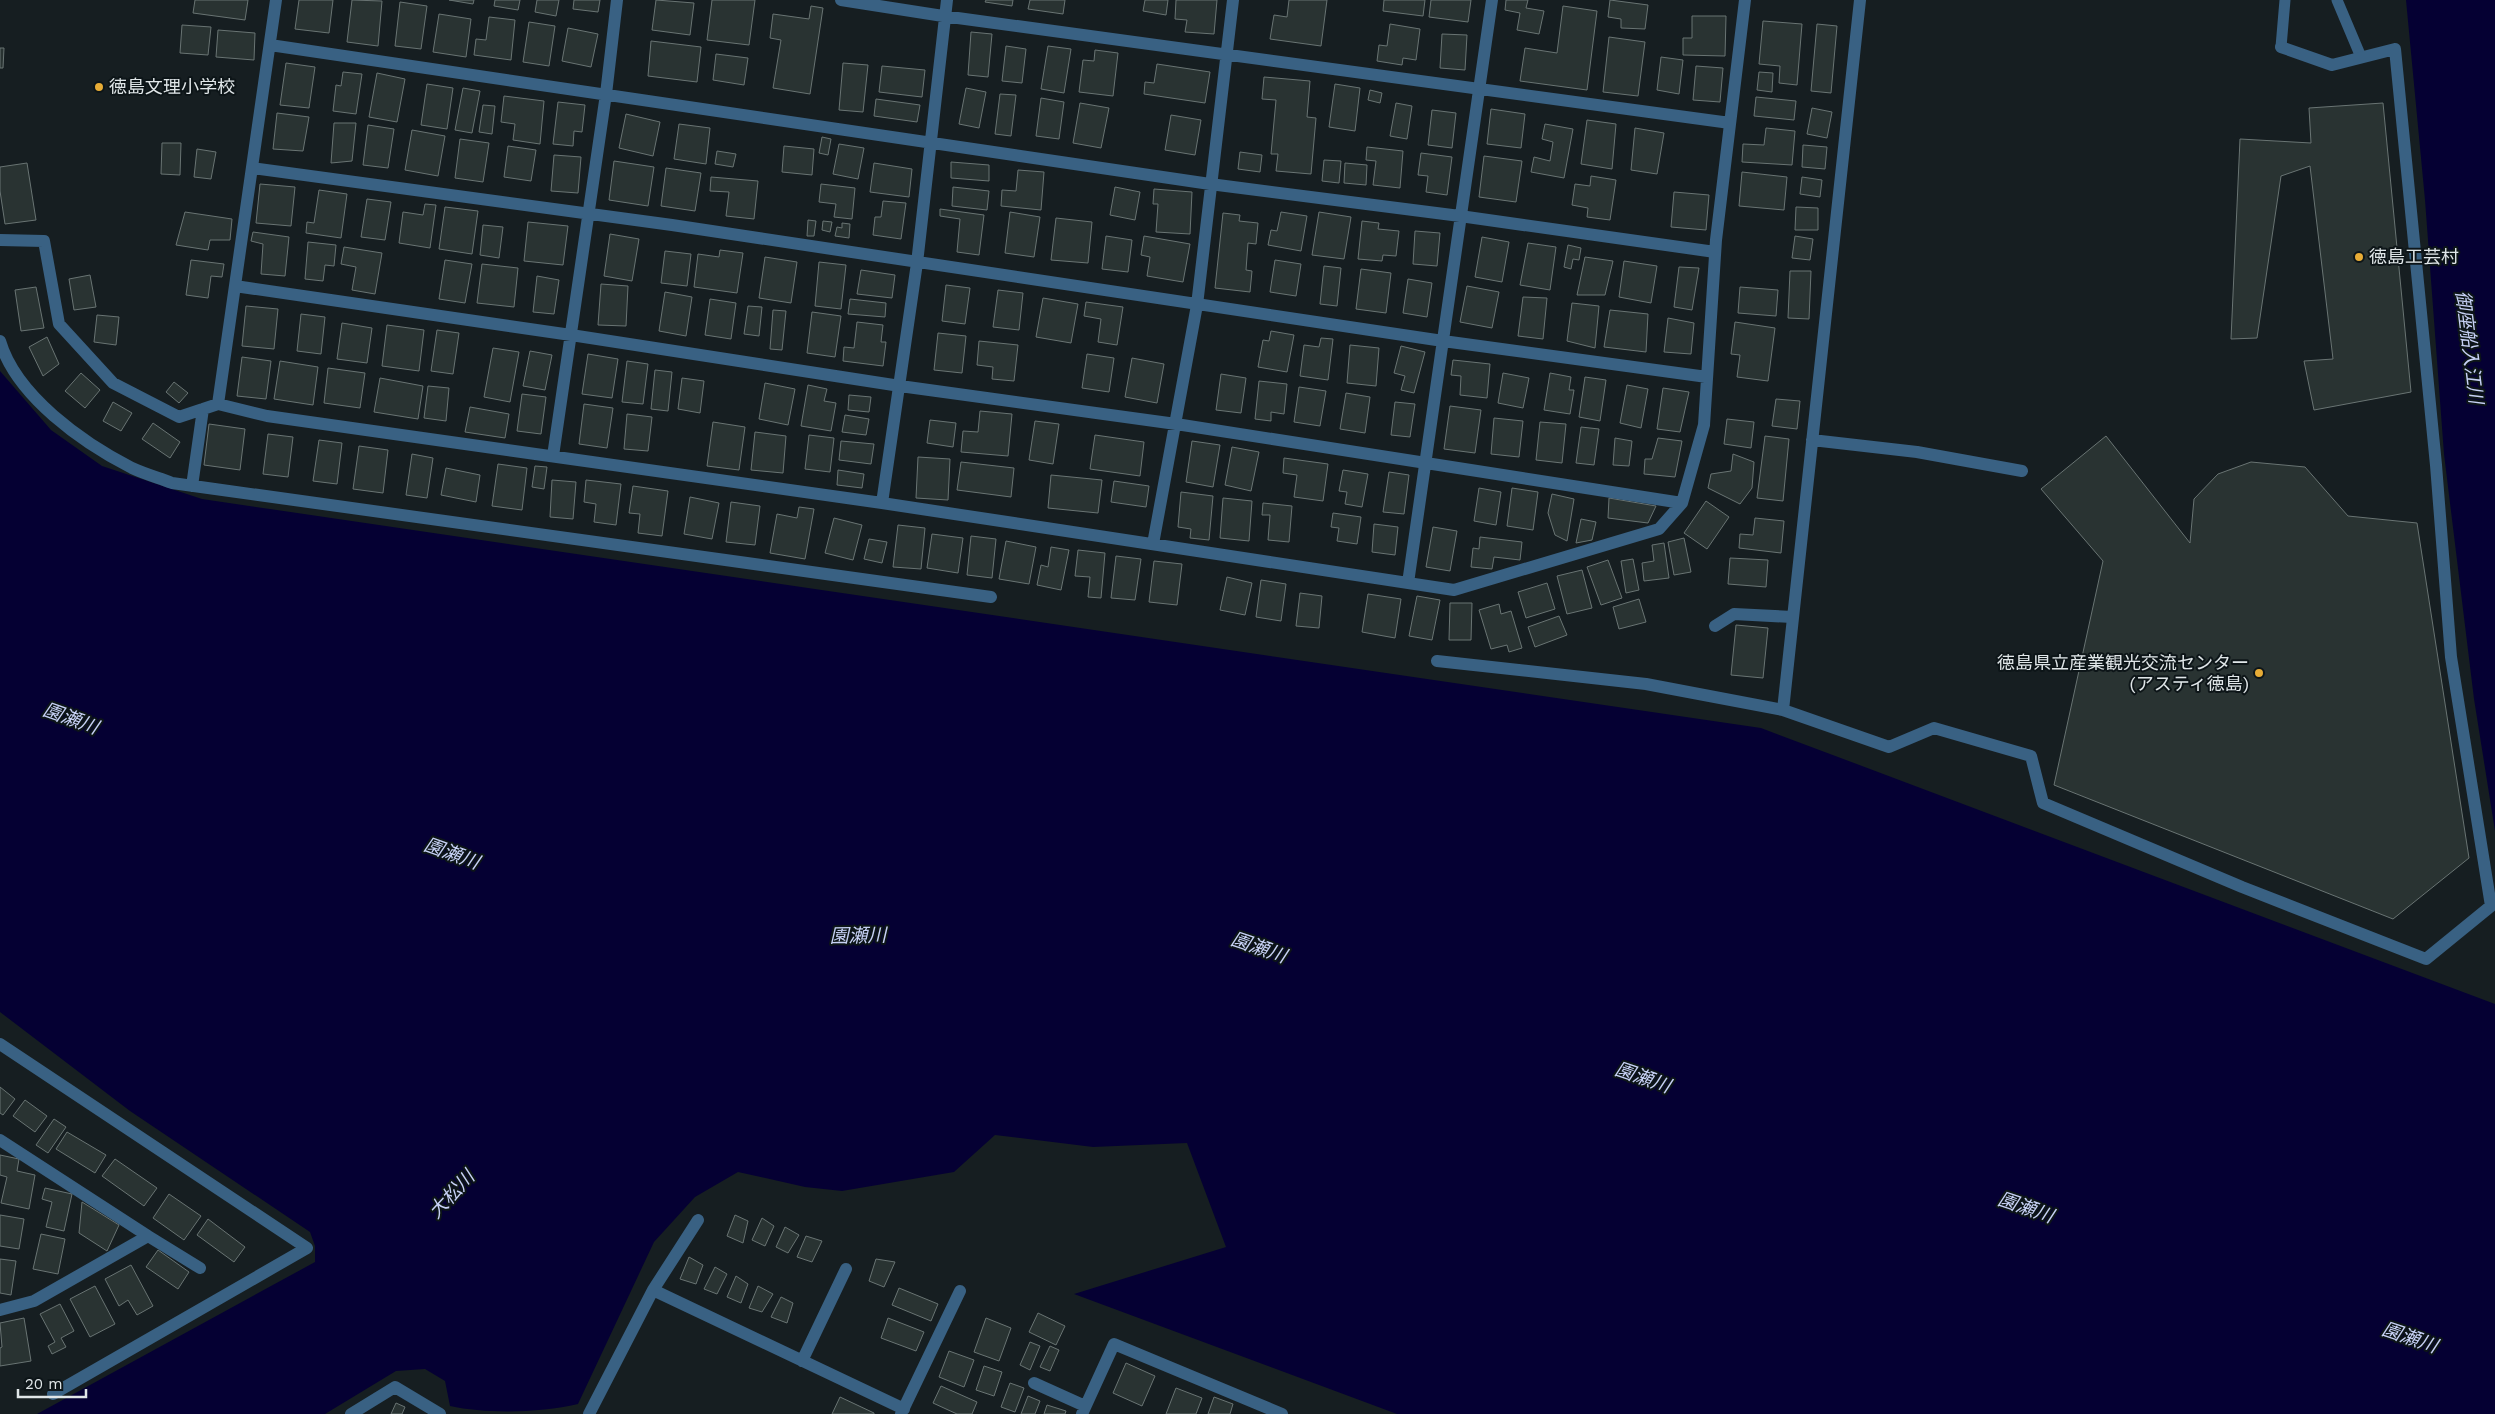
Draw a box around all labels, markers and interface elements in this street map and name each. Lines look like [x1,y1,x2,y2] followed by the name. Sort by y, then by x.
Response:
[109,76,235,97] place label: 徳島文理小学校
[93,81,105,93] marker: 徳島文理小学校
[2369,246,2459,267] place label: 徳島工芸村
[2353,251,2365,263] marker: 徳島工芸村
[2451,289,2488,407] water label: 御座船入江川
[1997,652,2249,694] place label: 徳島県立産業観光交流センター (アスティ徳島)
[2253,667,2265,679] marker: 徳島県立産業観光交流センター (アスティ徳島)
[40,698,103,740] water label: 園瀬川
[421,833,484,875] water label: 園瀬川
[829,923,889,947] water label: 園瀬川
[1228,927,1291,968] water label: 園瀬川
[1612,1057,1675,1098] water label: 園瀬川
[424,1164,481,1223] water label: 大松川
[1995,1187,2058,1228] water label: 園瀬川
[2379,1317,2442,1358] water label: 園瀬川
[18,1366,85,1398] scale bar
[25,1375,63,1393] text: 20 m

